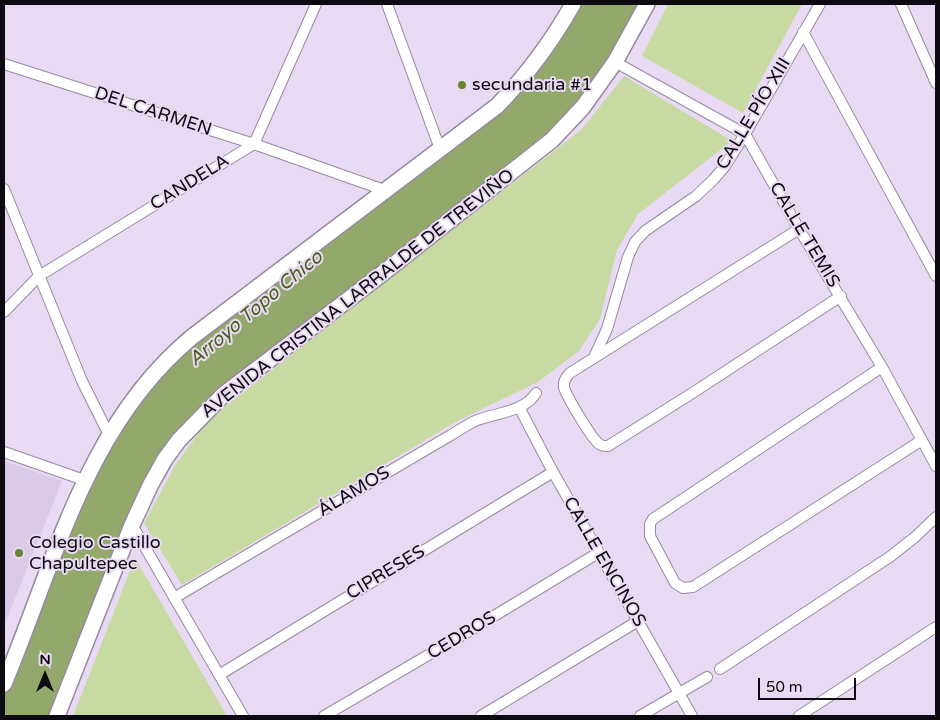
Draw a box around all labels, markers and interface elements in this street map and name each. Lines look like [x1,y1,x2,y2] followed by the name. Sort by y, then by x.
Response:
[712,54,796,174] street label: CALLE PÍO XIII
[472,74,592,96] place label: secundaria #1
[456,79,468,91] marker: secundaria #1
[92,83,214,141] street label: DEL CARMEN
[147,150,233,216] street label: CANDELA
[197,165,519,423] street label: AVENIDA CRISTINA LARRALDE DE TREVIÑO
[764,178,844,292] street label: CALLE TEMIS
[184,246,328,372] water label: Arroyo Topo Chico
[314,462,394,522] street label: ÁLAMOS
[558,493,650,631] street label: CALLE ENCINOS
[29,532,161,574] place label: Colegio Castillo Chapultepec
[343,541,429,605] street label: CIPRESES
[13,547,25,559] marker: Colegio Castillo Chapultepec
[424,607,500,665] street label: CEDROS
[20,650,70,700] north arrow
[39,651,51,668] text: N
[760,668,858,700] scale bar
[766,678,803,696] text: 50 m

